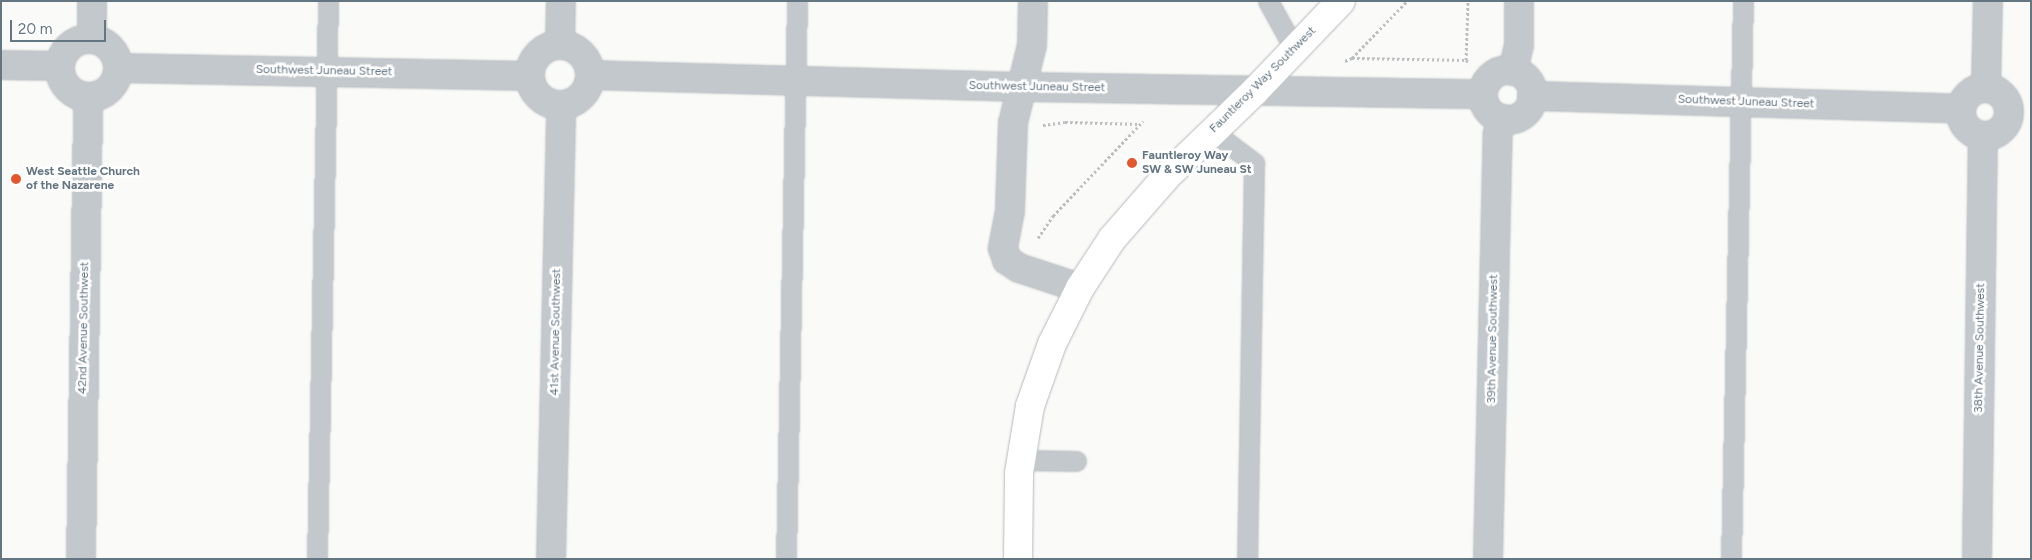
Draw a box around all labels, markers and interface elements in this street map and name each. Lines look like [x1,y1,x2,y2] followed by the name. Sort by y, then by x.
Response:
[12,10,109,42] scale bar
[18,20,52,38] text: 20 m
[1207,24,1319,136] street label: Fauntleroy Way Southwest
[256,63,392,79] street label: Southwest Juneau Street
[969,79,1105,95] street label: Southwest Juneau Street
[1677,92,1815,112] street label: Southwest Juneau Street
[1142,149,1252,177] place label: Fauntleroy Way SW & SW Juneau St
[1126,157,1138,169] marker: Fauntleroy Way SW & SW Juneau St
[26,165,140,193] place label: West Seattle Church of the Nazarene
[10,173,22,185] marker: West Seattle Church of the Nazarene
[76,262,92,394] street label: 42nd Avenue Southwest
[548,268,564,396] street label: 41st Avenue Southwest
[1485,274,1501,404] street label: 39th Avenue Southwest
[1972,283,1988,413] street label: 38th Avenue Southwest

